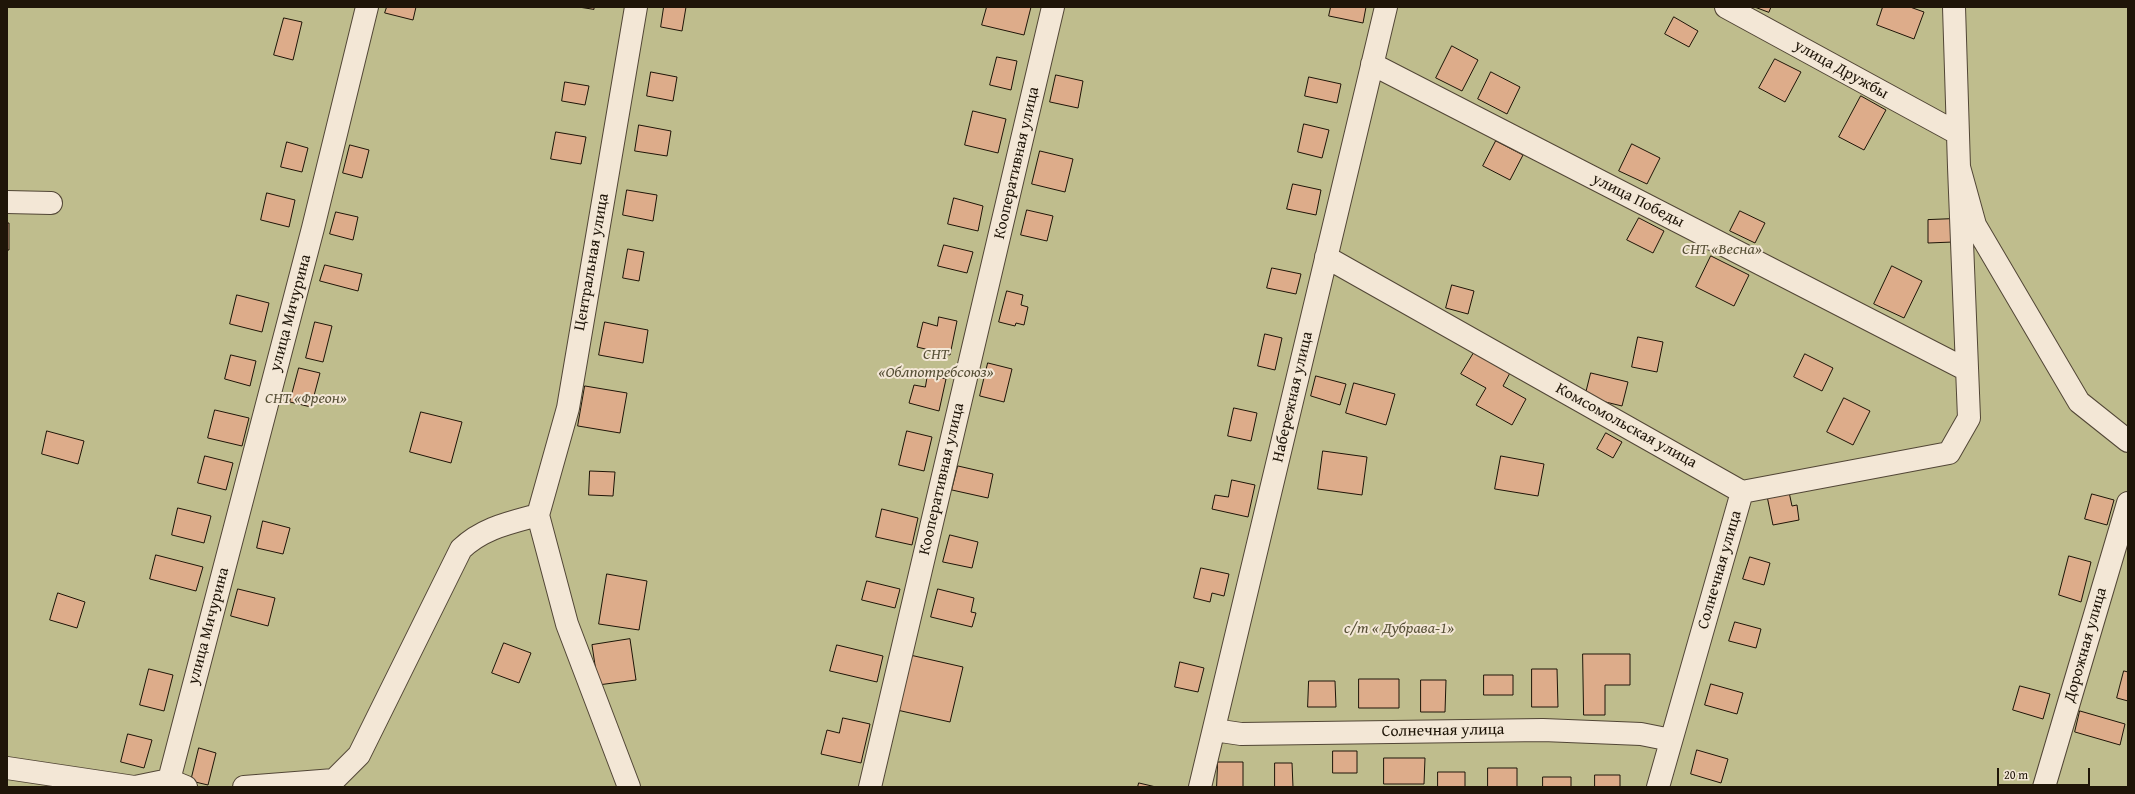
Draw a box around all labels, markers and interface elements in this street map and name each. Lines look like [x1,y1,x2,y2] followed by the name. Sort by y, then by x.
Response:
[1791,36,1891,104] street label: улица Дружбы
[990,85,1044,241] street label: Кооперативная улица
[1589,170,1687,232] street label: улица Победы
[570,192,614,332] street label: Центральная улица
[1682,240,1762,260] park label: СНТ «Весна»
[266,252,316,374] street label: улица Мичурина
[1269,330,1317,464] street label: Набережная улица
[878,345,994,383] park label: СНТ «Облпотребсоюз»
[1552,379,1700,473] street label: Комсомольская улица
[265,389,347,409] park label: СНТ «Фреон»
[915,401,969,557] street label: Кооперативная улица
[1694,508,1746,632] street label: Солнечная улица
[184,565,234,687] street label: улица Мичурина
[2060,585,2112,705] street label: Дорожная улица
[1344,619,1454,639] park label: с/т « Дубрава-1»
[1381,720,1505,742] street label: Солнечная улица
[1999,760,2092,786] scale bar
[2004,766,2028,783] text: 20 m

